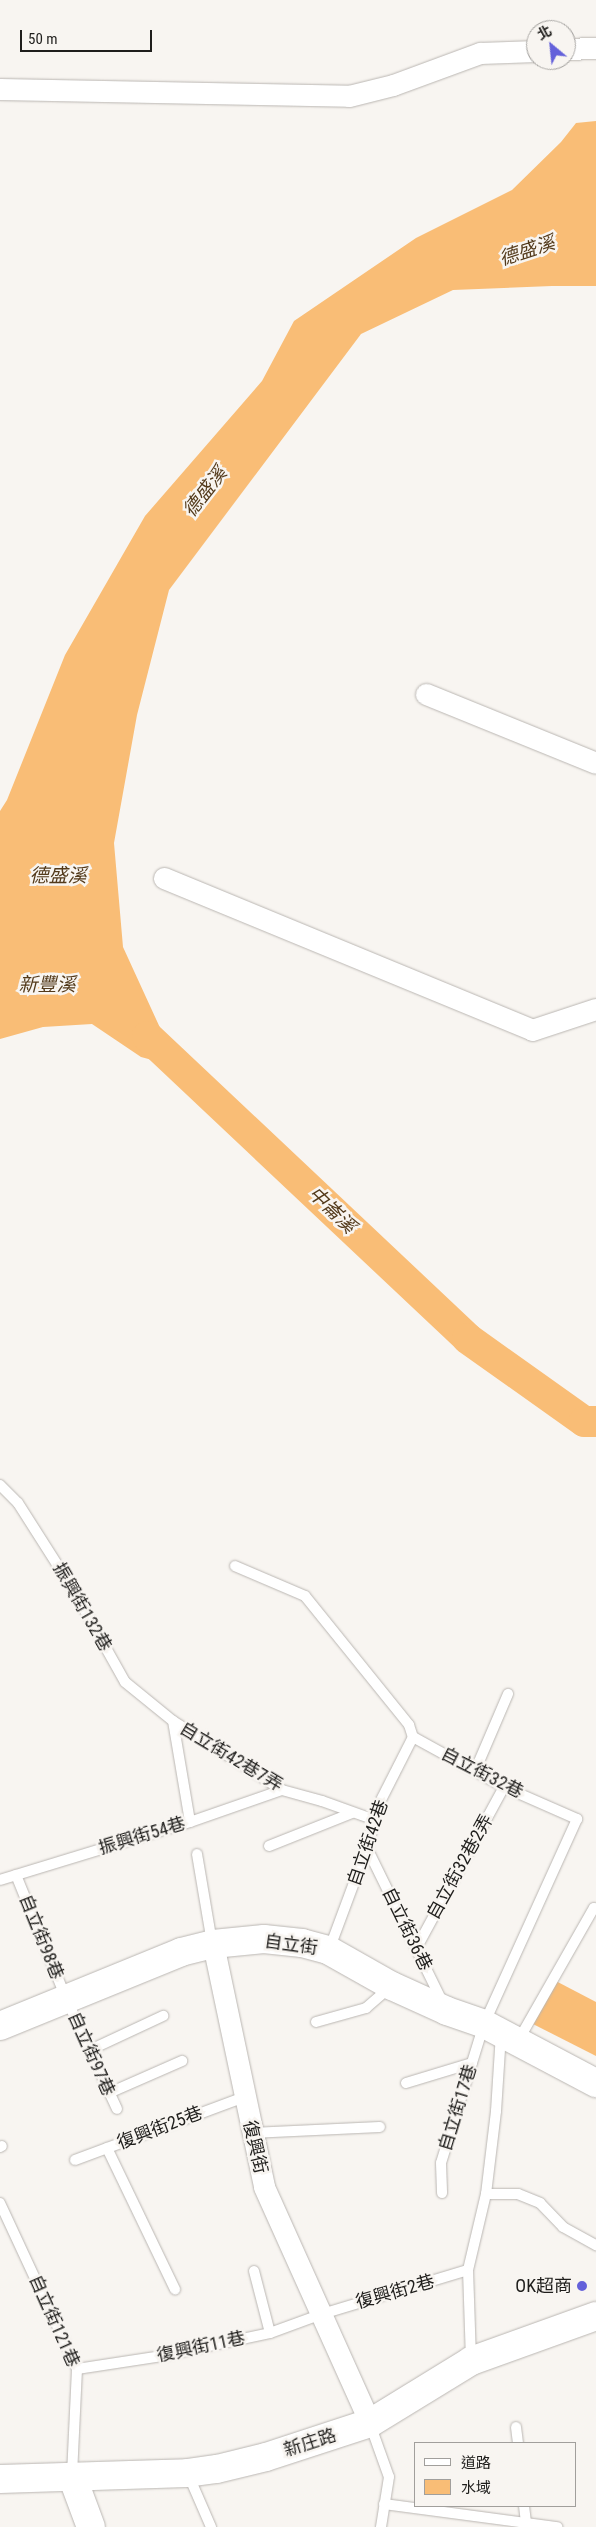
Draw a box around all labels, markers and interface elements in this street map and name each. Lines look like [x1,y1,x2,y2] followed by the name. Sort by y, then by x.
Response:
[22,20,155,52] scale bar
[526,20,576,70] north arrow
[534,22,554,43] text: 北
[28,30,58,48] text: 50 m
[496,231,558,271] water label: 德盛溪
[178,463,232,521] water label: 德盛溪
[30,865,86,887] water label: 德盛溪
[19,974,75,996] water label: 新豐溪
[304,1182,360,1238] water label: 中崙溪
[48,1559,116,1655] street label: 振興街132巷
[175,1718,287,1796] street label: 自立街42巷7弄
[437,1743,527,1803] street label: 自立街32巷
[343,1797,393,1889] street label: 自立街42巷
[422,1811,498,1923] street label: 自立街32巷2弄
[96,1813,188,1859] street label: 振興街54巷
[378,1884,436,1974] street label: 自立街36巷
[14,1891,68,1983] street label: 自立街98巷
[263,1931,319,1959] street label: 自立街
[63,2009,119,2099] street label: 自立街97巷
[435,2062,481,2154] street label: 自立街17巷
[114,2102,206,2154] street label: 復興街25巷
[238,2118,272,2176] street label: 復興街
[353,2270,437,2314] street label: 復興街2巷
[24,2272,84,2370] street label: 自立街121巷
[515,2275,572,2297] place label: OK超商
[576,2280,588,2292] marker: OK超商
[155,2327,247,2367] street label: 復興街11巷
[281,2424,339,2462] street label: 新庄路
[414,2442,576,2507] legend
[461,2454,491,2472] text: 道路
[461,2479,491,2497] text: 水域

